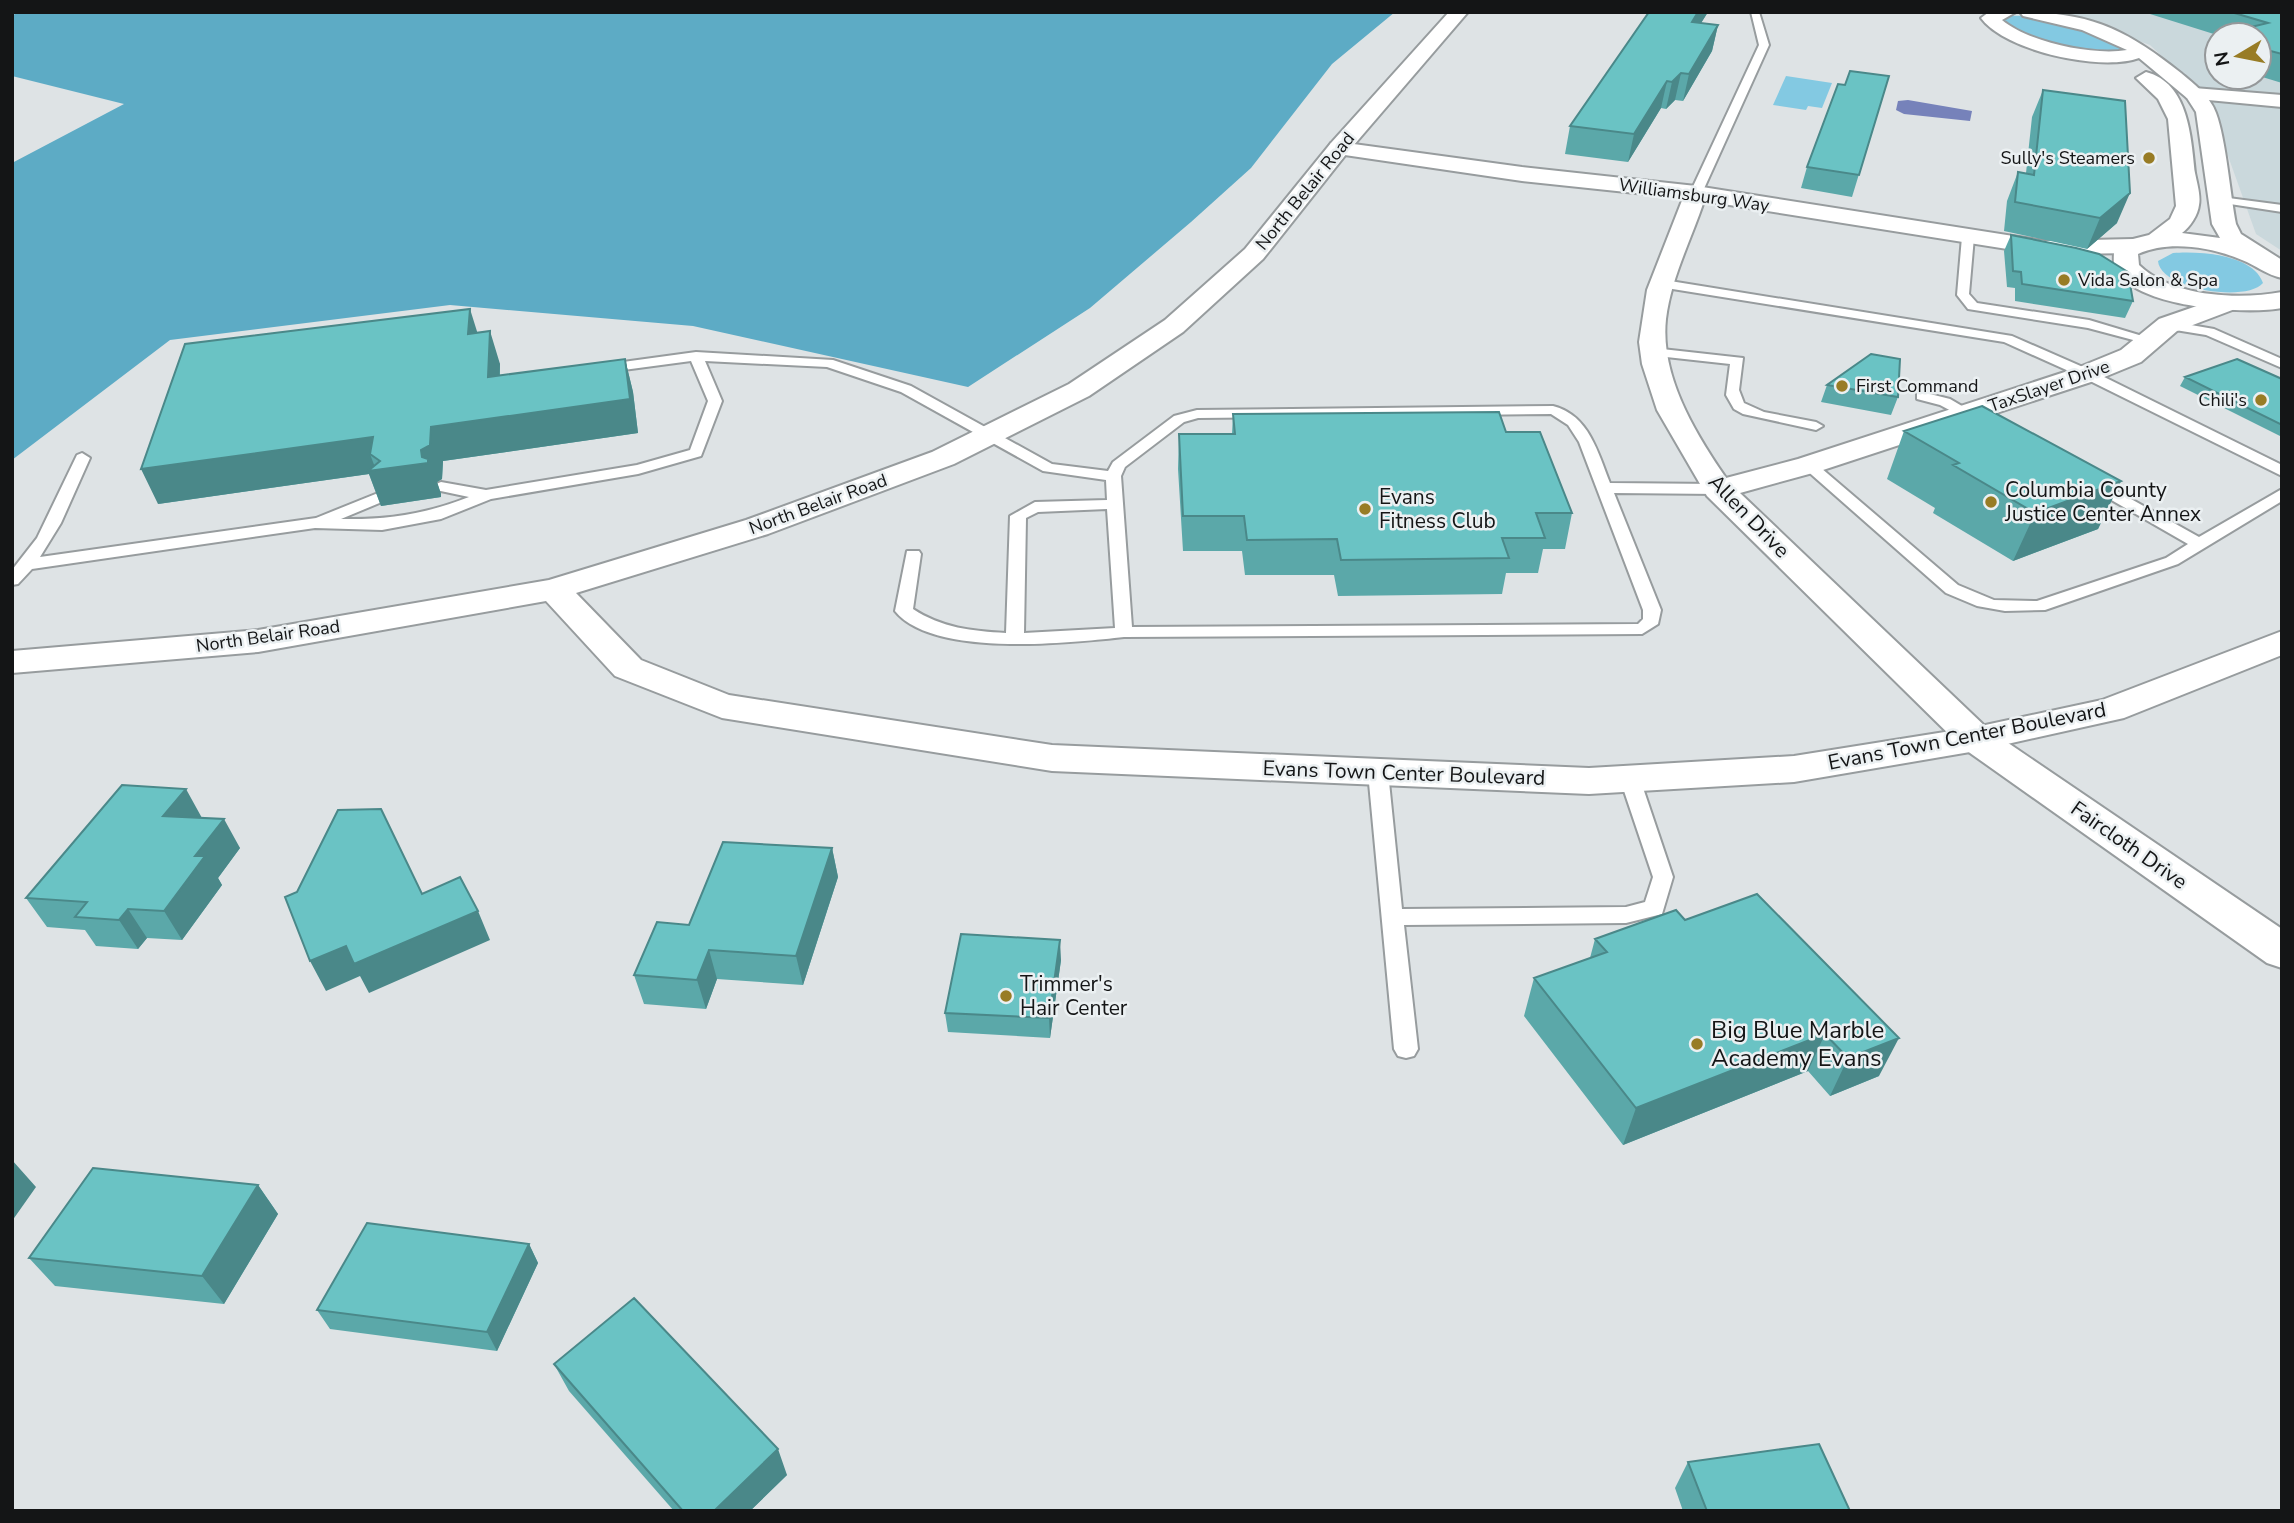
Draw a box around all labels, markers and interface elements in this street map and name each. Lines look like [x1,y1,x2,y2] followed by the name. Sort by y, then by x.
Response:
[2203,21,2273,91] north arrow
[2208,50,2236,68] text: N
[1250,127,1360,255] street label: North Belair Road
[2001,146,2135,170] place label: Sully's Steamers
[2141,150,2157,166] marker: Sully's Steamers
[1617,173,1772,218] street label: Williamsburg Way
[2077,268,2218,292] place label: Vida Salon & Spa
[2056,272,2072,288] marker: Vida Salon & Spa
[1985,354,2113,418] street label: TaxSlayer Drive
[1856,374,1978,398] place label: First Command
[1834,378,1850,394] marker: First Command
[2198,388,2247,412] place label: Chili's
[2253,392,2269,408] marker: Chili's
[746,468,890,540] street label: North Belair Road
[1702,468,1796,564] street label: Allen Drive
[2004,476,2201,528] place label: Columbia County Justice Center Annex
[1379,483,1496,535] place label: Evans Fitness Club
[1983,494,1999,510] marker: Columbia County Justice Center Annex
[1357,501,1373,517] marker: Evans Fitness Club
[194,614,342,658] street label: North Belair Road
[1826,695,2108,777] street label: Evans Town Center Boulevard
[1262,754,1546,792] street label: Evans Town Center Boulevard
[2065,794,2193,896] street label: Faircloth Drive
[1020,970,1128,1022] place label: Trimmer's Hair Center
[998,988,1014,1004] marker: Trimmer's Hair Center
[1711,1014,1884,1074] place label: Big Blue Marble Academy Evans
[1689,1036,1705,1052] marker: Big Blue Marble Academy Evans

